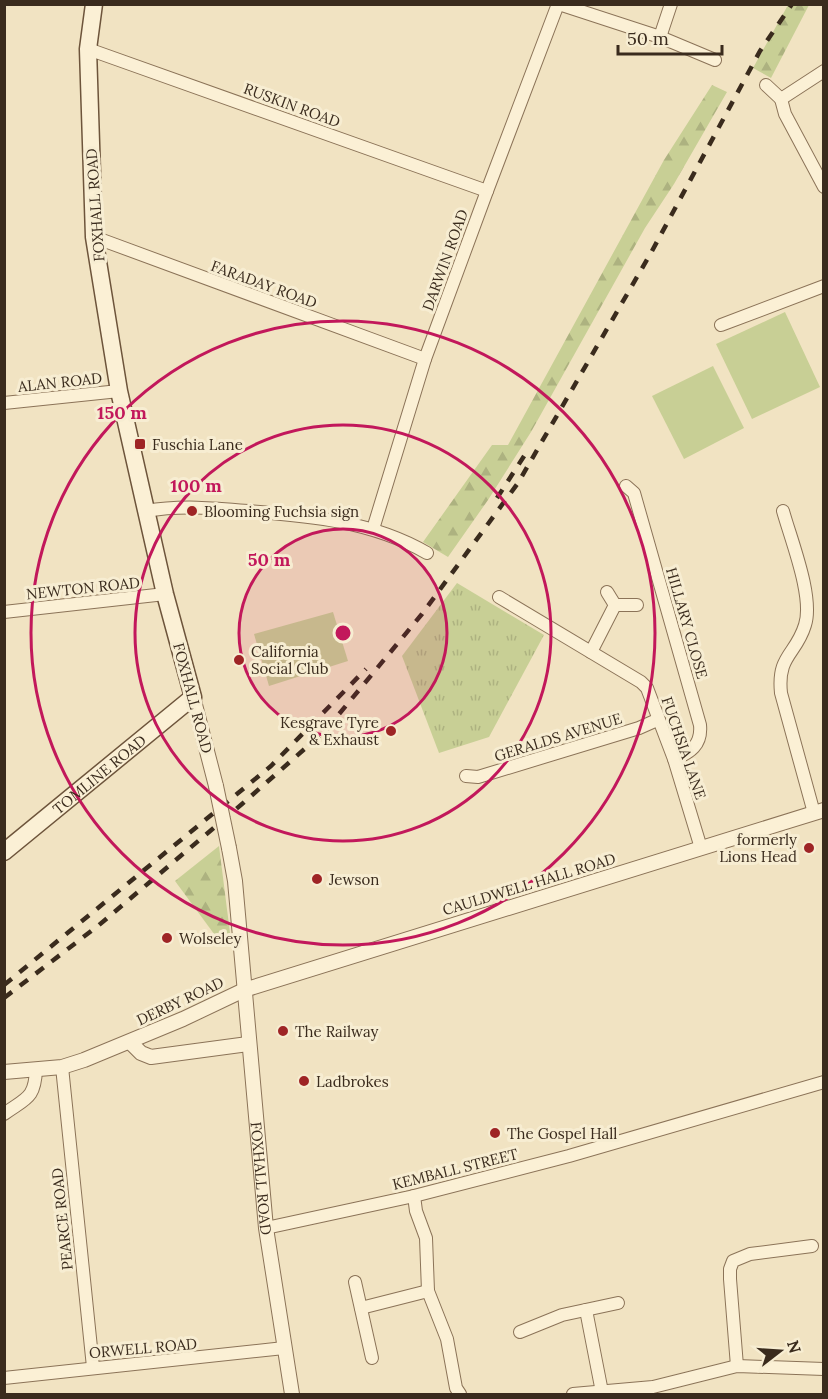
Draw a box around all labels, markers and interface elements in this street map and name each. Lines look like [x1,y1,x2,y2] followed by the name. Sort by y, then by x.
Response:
[618,18,722,56] scale bar
[627,27,669,50] text: 50 m
[241,79,343,131] street label: RUSKIN ROAD
[82,148,108,262] street label: FOXHALL ROAD
[418,207,472,313] street label: DARWIN ROAD
[208,256,320,312] street label: FARADAY ROAD
[16,368,103,396] street label: ALAN ROAD
[97,401,147,424] text: 150 m
[152,435,243,454] place label: Fuschia Lane
[133,437,147,451] marker: Fuschia Lane
[170,474,222,497] text: 100 m
[204,502,359,521] place label: Blooming Fuchsia sign
[185,504,199,518] marker: Blooming Fuchsia sign
[248,548,291,571] text: 50 m
[662,565,712,681] street label: HILLARY CLOSE
[25,573,141,603] street label: NEWTON ROAD
[333,623,353,643] centre of rings
[169,641,217,755] street label: FOXHALL ROAD
[251,642,329,678] place label: California Social Club
[232,653,246,667] marker: California Social Club
[658,694,710,802] street label: FUCHSIA LANE
[492,709,624,765] street label: GERALDS AVENUE
[280,713,379,749] place label: Kesgrave Tyre & Exhaust
[384,724,398,738] marker: Kesgrave Tyre & Exhaust
[48,730,150,818] street label: TOMLINE ROAD
[719,830,797,866] place label: formerly Lions Head
[802,841,816,855] marker: formerly Lions Head
[440,849,618,919] street label: CAULDWELL HALL ROAD
[328,870,379,889] place label: Jewson
[310,872,324,886] marker: Jewson
[179,929,241,948] place label: Wolseley
[160,931,174,945] marker: Wolseley
[133,973,227,1029] street label: DERBY ROAD
[295,1022,378,1041] place label: The Railway
[276,1024,290,1038] marker: The Railway
[316,1072,389,1091] place label: Ladbrokes
[297,1074,311,1088] marker: Ladbrokes
[247,1121,276,1236] street label: FOXHALL ROAD
[507,1124,617,1143] place label: The Gospel Hall
[488,1126,502,1140] marker: The Gospel Hall
[390,1144,520,1194] street label: KEMBALL STREET
[47,1167,77,1271] street label: PEARCE ROAD
[750,1321,810,1381] north arrow
[88,1334,198,1362] street label: ORWELL ROAD
[783,1338,806,1355] text: N

